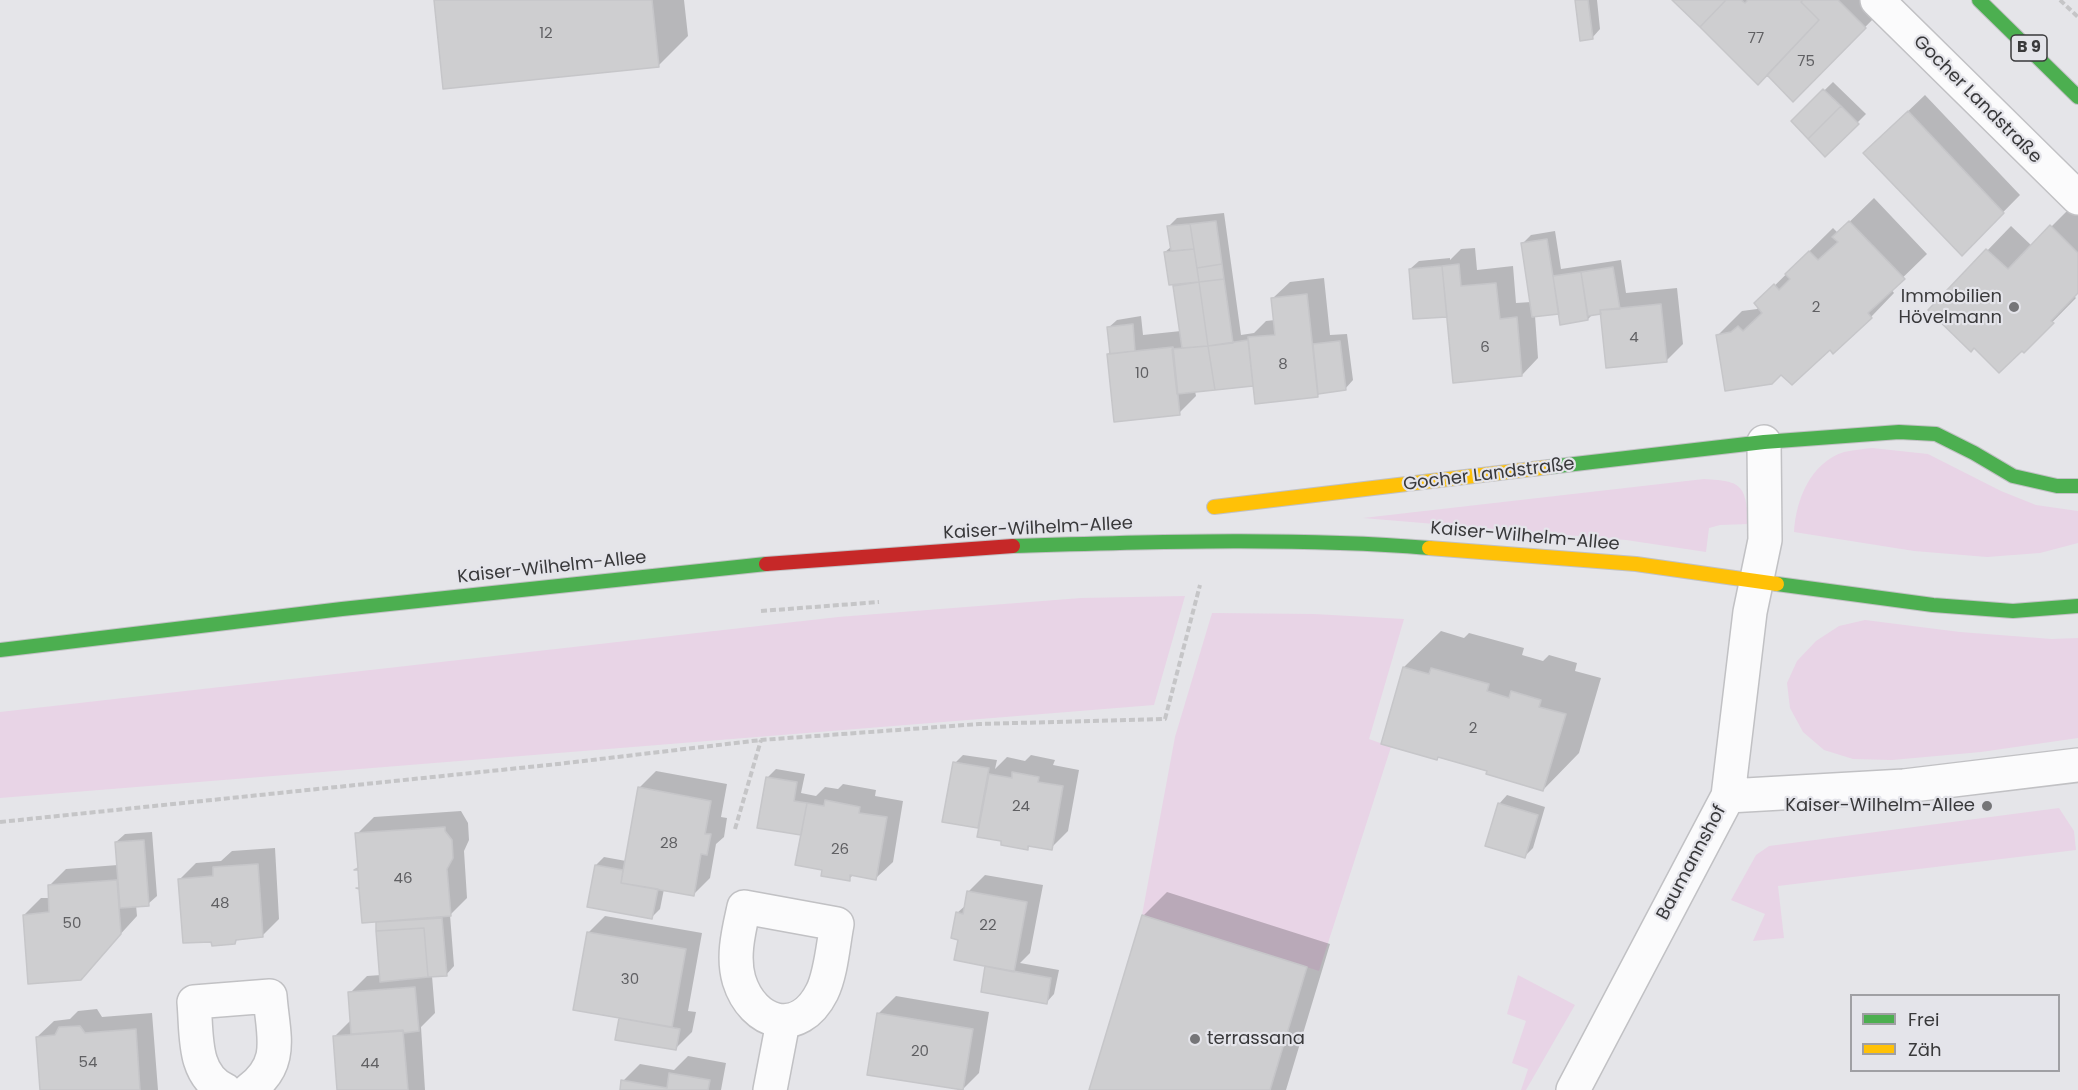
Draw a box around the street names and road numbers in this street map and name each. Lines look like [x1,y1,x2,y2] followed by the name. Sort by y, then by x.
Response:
[1908,31,2046,169] street label: Gocher Landstraße
[2011,35,2047,61] road number: B 9
[1402,454,1576,496] street label: Gocher Landstraße
[943,513,1133,545] street label: Kaiser-Wilhelm-Allee
[1429,518,1621,556] street label: Kaiser-Wilhelm-Allee
[456,547,648,589] street label: Kaiser-Wilhelm-Allee
[1653,802,1731,924] street label: Baumannshof

